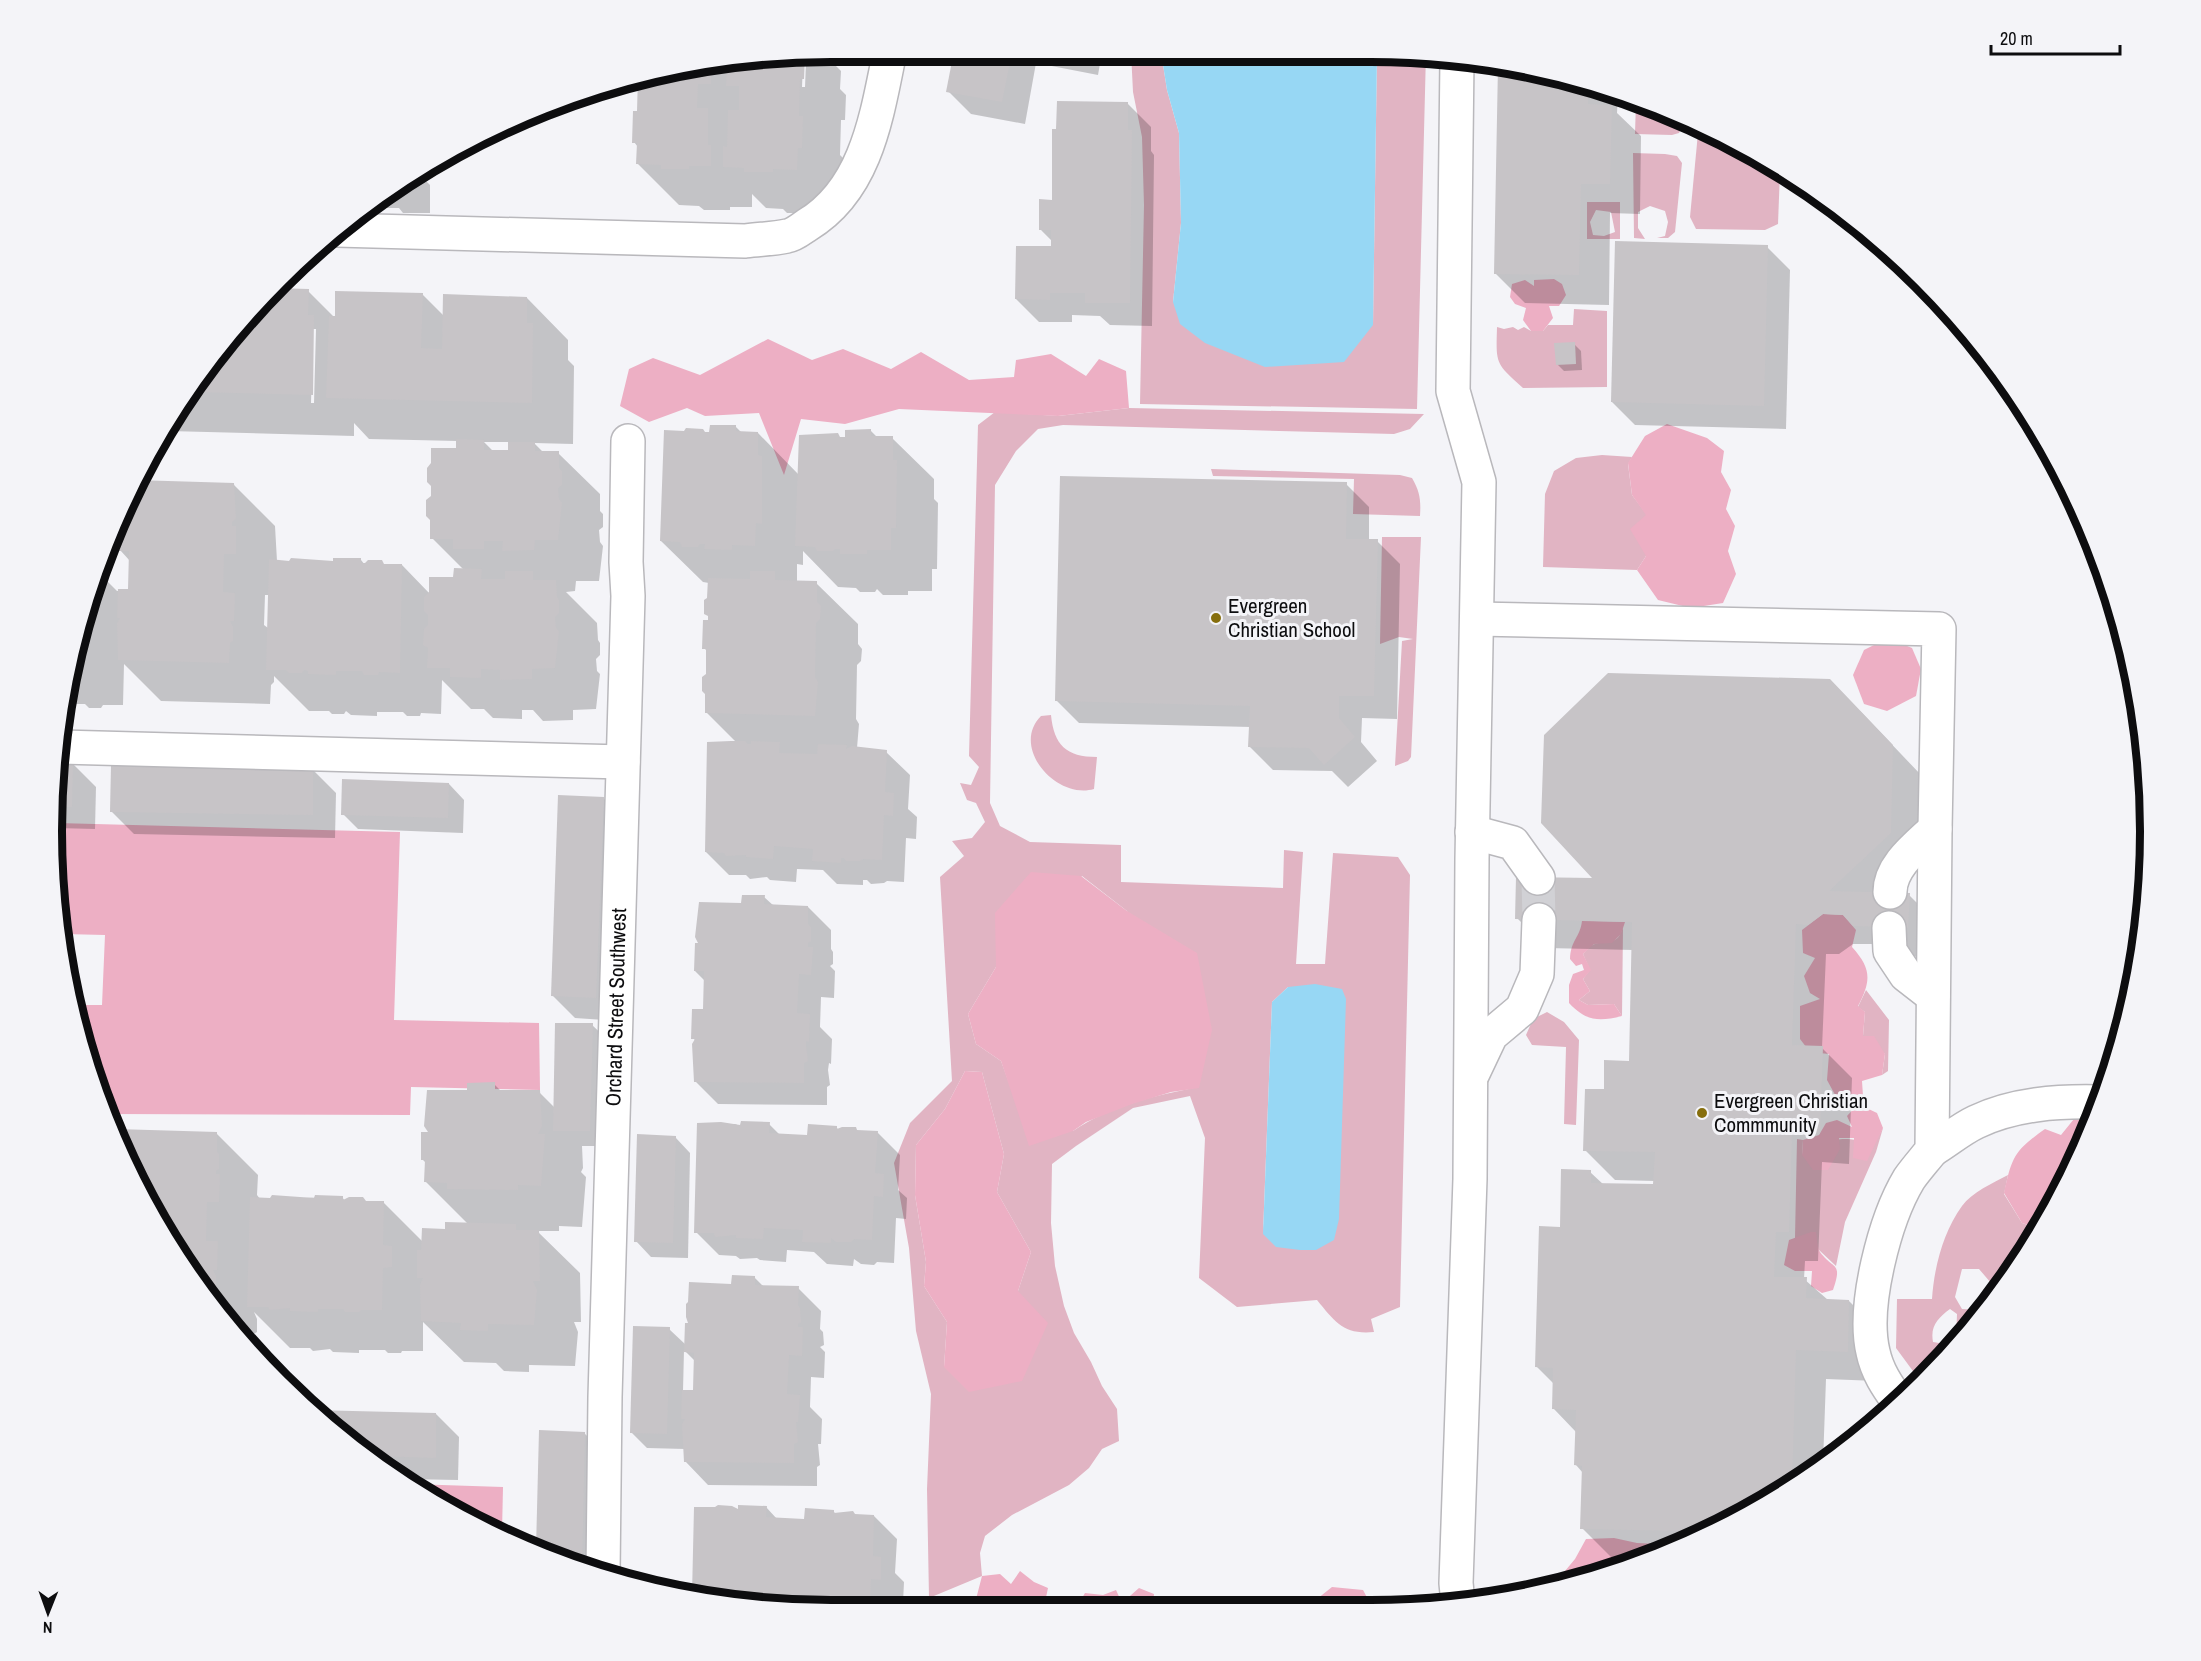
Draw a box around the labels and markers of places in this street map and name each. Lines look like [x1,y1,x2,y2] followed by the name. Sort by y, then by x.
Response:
[1228,591,1355,644] place label: Evergreen Christian School
[1209,611,1223,625] marker: Evergreen Christian School
[1714,1086,1868,1139] place label: Evergreen Christian Commmunity
[1695,1106,1709,1120] marker: Evergreen Christian Commmunity

